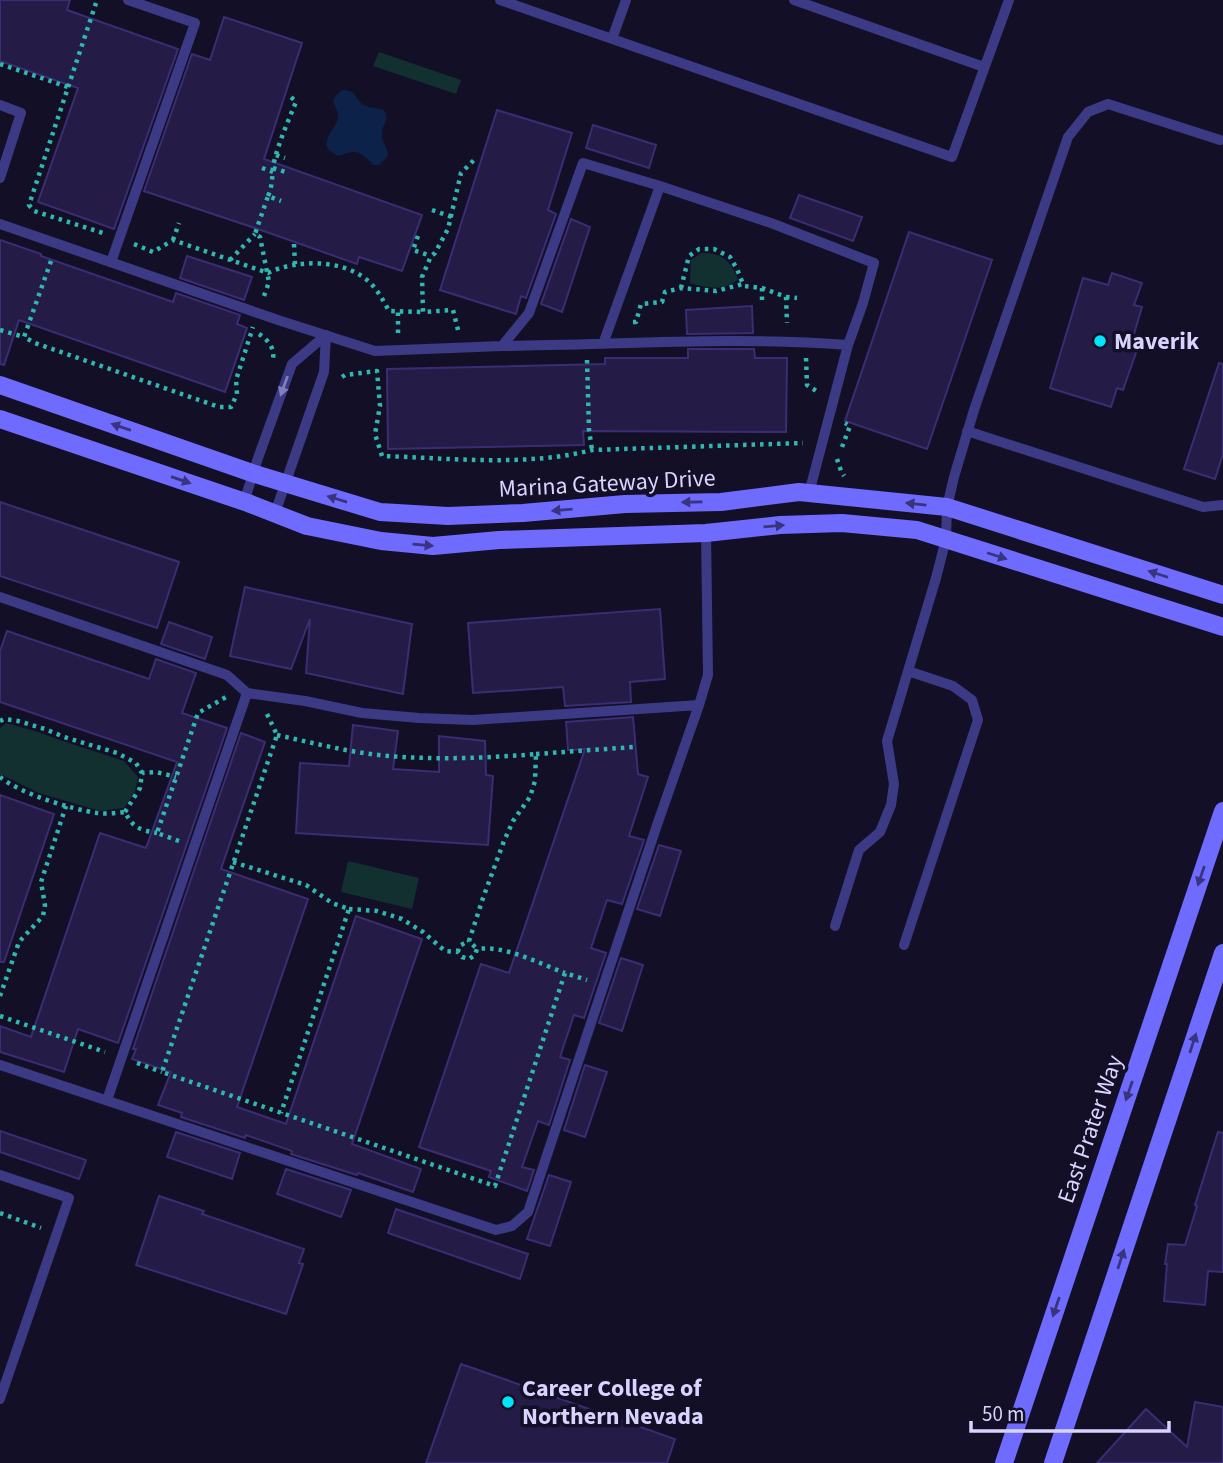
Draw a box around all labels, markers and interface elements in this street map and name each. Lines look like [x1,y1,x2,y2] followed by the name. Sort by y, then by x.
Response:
[1114,324,1200,359] place label: Maverik
[1092,333,1108,349] marker: Maverik
[278,375,289,396] one-way arrow
[110,421,131,432] one-way arrow
[498,460,716,507] street label: Marina Gateway Drive
[170,475,191,486] one-way arrow
[326,494,347,504] one-way arrow
[681,497,703,508] one-way arrow
[905,498,927,509] one-way arrow
[551,505,573,516] one-way arrow
[763,520,785,531] one-way arrow
[412,540,434,551] one-way arrow
[987,551,1008,562] one-way arrow
[1147,568,1168,579] one-way arrow
[1195,865,1206,886] one-way arrow
[1188,1032,1199,1053] one-way arrow
[1049,1050,1132,1208] street label: East Prater Way
[1123,1081,1134,1102] one-way arrow
[1116,1248,1127,1269] one-way arrow
[1050,1297,1061,1318] one-way arrow
[522,1371,704,1434] place label: Career College of Northern Nevada
[971,1390,1169,1434] scale bar
[500,1394,516,1410] marker: Career College of Northern Nevada
[982,1399,1024,1429] text: 50 m

